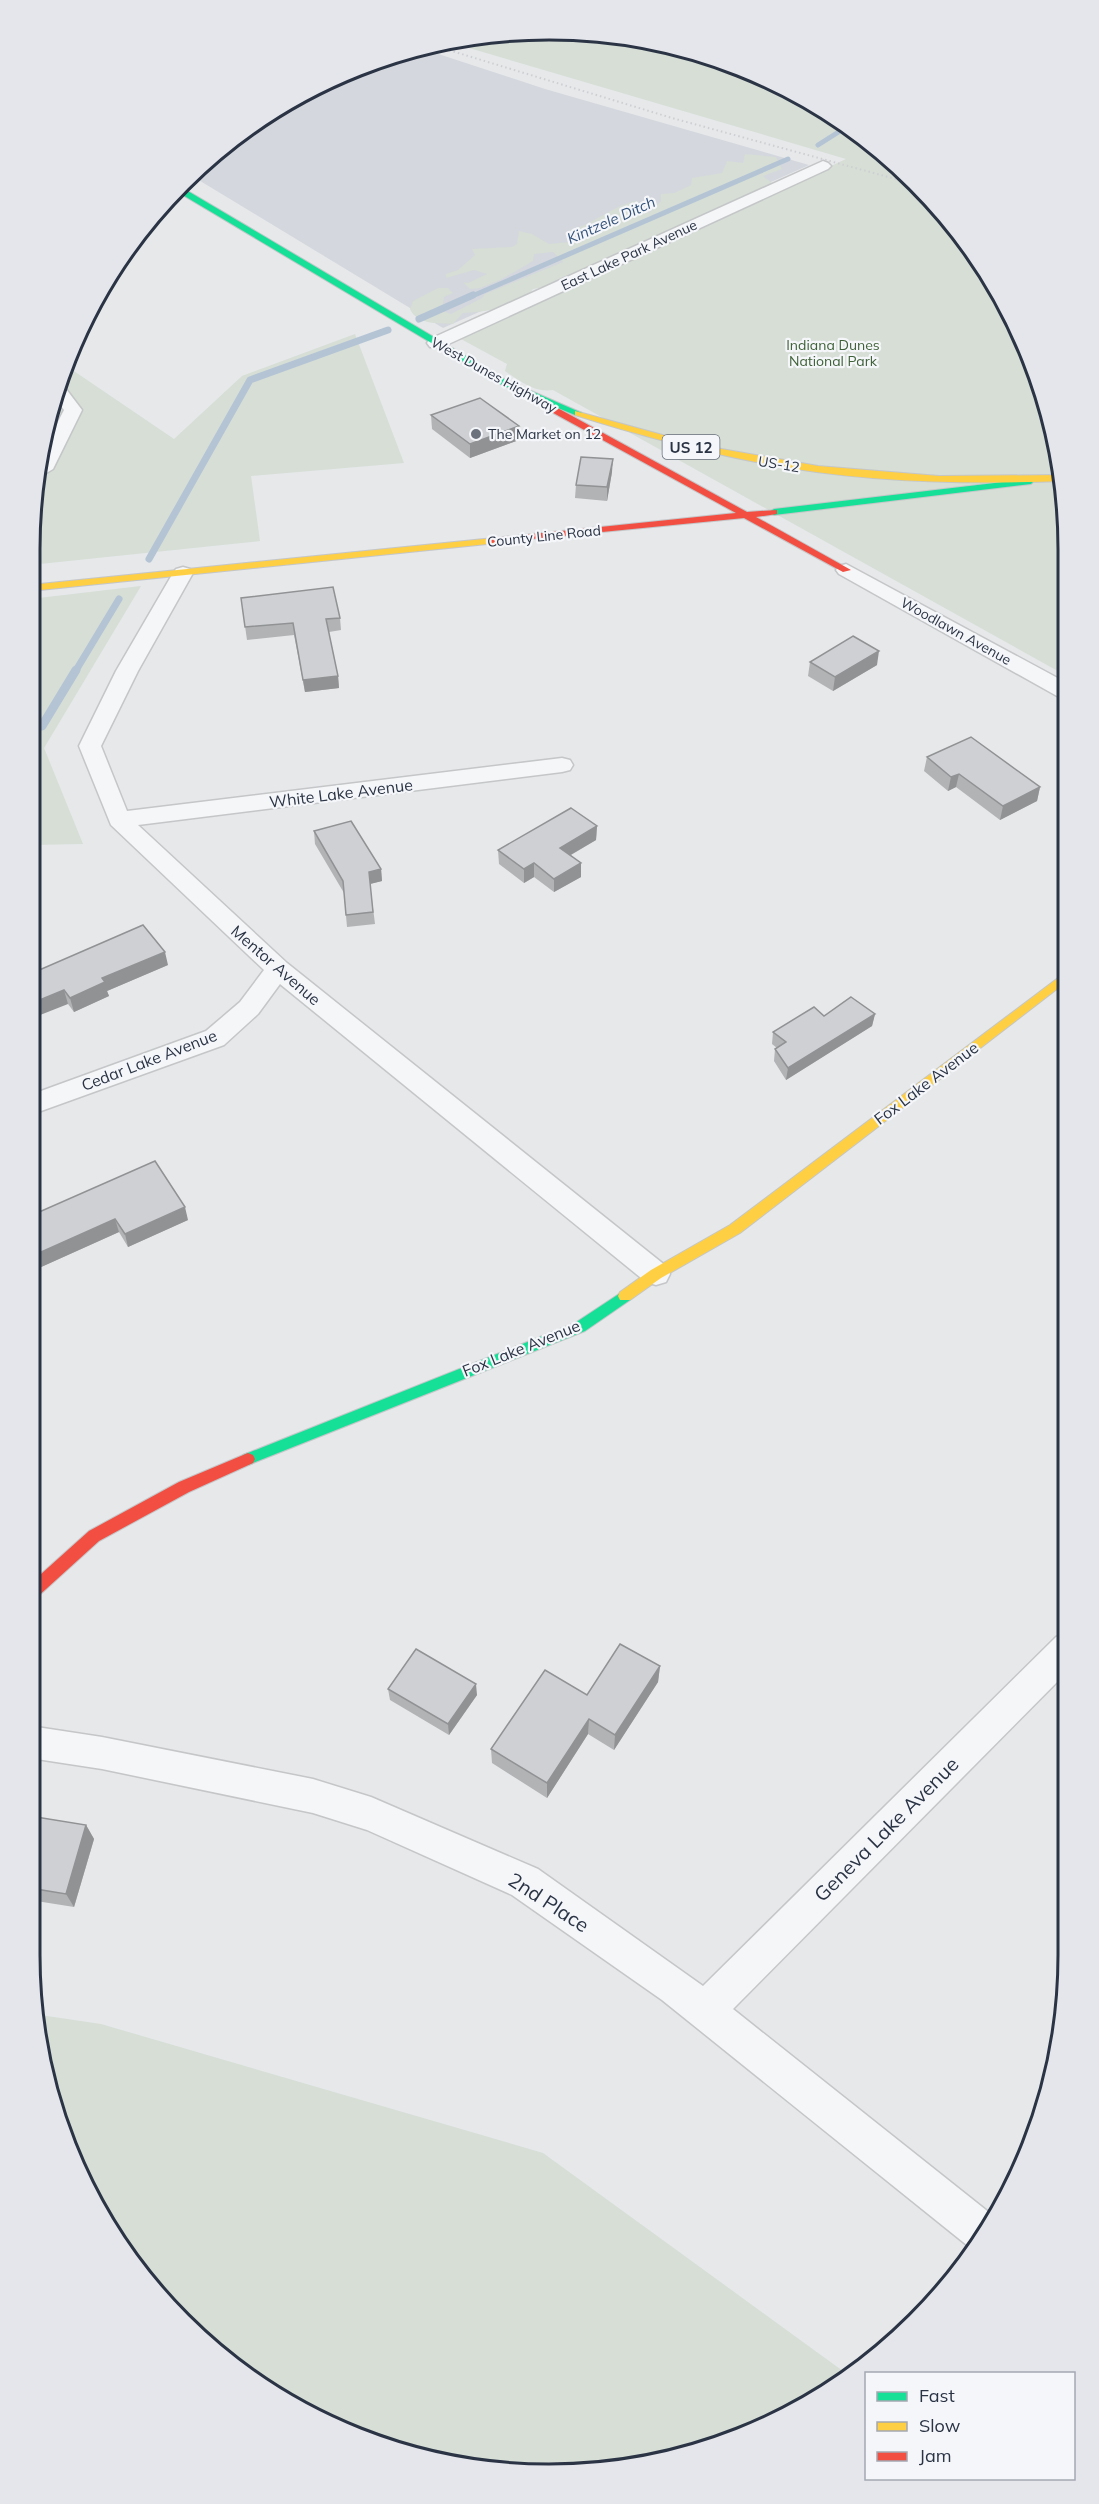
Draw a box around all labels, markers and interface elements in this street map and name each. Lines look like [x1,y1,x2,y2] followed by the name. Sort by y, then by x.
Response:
[564,192,658,248] water label: Kintzele Ditch
[558,216,700,294] street label: East Lake Park Avenue
[428,333,561,417] street label: West Dunes Highway
[786,336,880,370] park label: Indiana Dunes National Park
[488,425,601,443] place label: The Market on 12
[469,427,483,441] marker: The Market on 12
[662,435,720,459] road number: US 12
[757,452,801,476] street label: US-12
[486,521,602,551] street label: County Line Road
[898,593,1014,669] street label: Woodlawn Avenue
[268,774,414,812] street label: White Lake Avenue
[227,921,325,1009] street label: Mentor Avenue
[79,1025,219,1095] street label: Cedar Lake Avenue
[870,1037,982,1129] street label: Fox Lake Avenue
[459,1315,583,1381] street label: Fox Lake Avenue
[808,1751,964,1907] street label: Geneva Lake Avenue
[504,1867,594,1937] street label: 2nd Place
[865,2372,1075,2480] legend
[919,2384,955,2407] text: Fast
[919,2414,961,2437] text: Slow
[919,2444,952,2467] text: Jam

